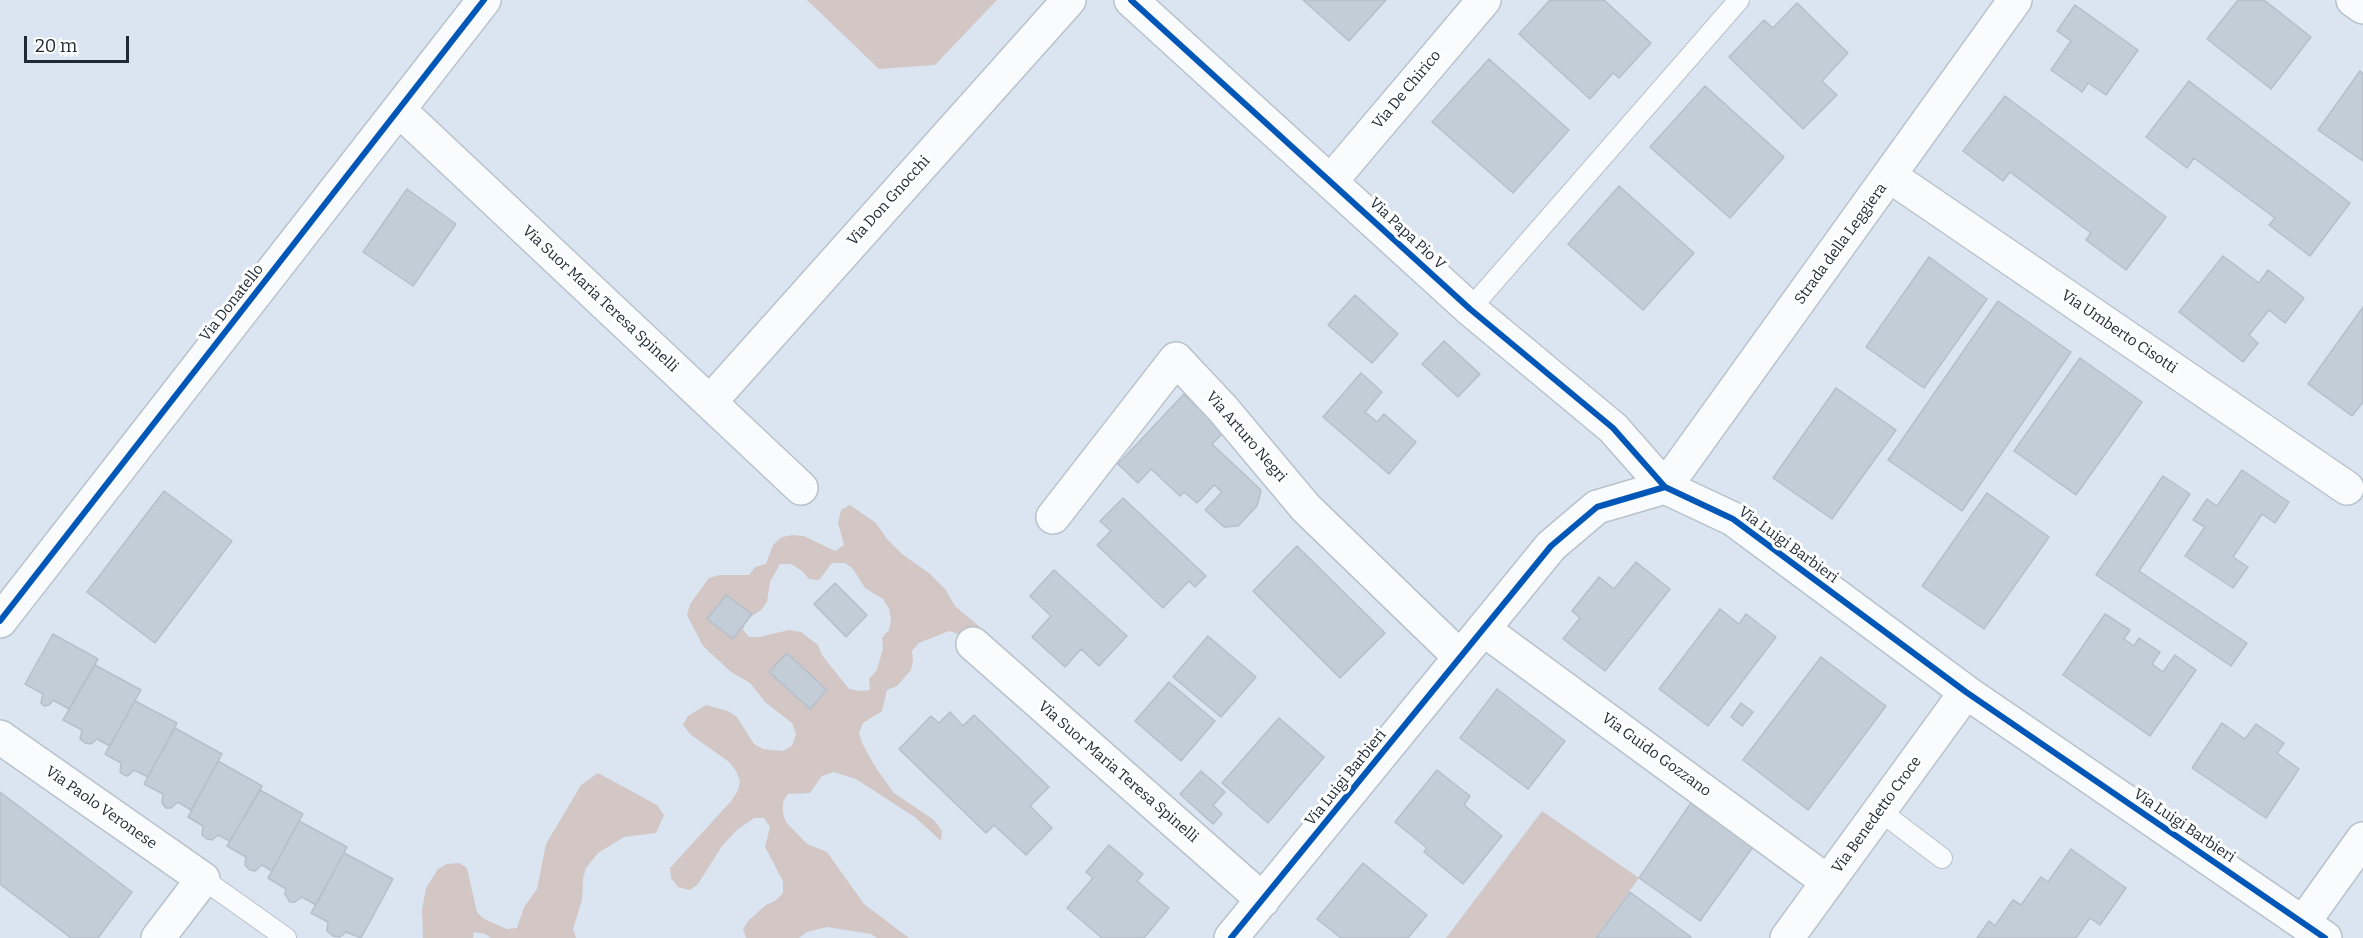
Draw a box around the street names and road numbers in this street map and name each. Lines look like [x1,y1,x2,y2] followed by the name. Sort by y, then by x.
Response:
[1369,47,1445,133] street label: Via De Chirico
[844,152,934,250] street label: Via Don Gnocchi
[1791,180,1891,308] street label: Strada della Leggiera
[1365,194,1449,274] street label: Via Papa Pio V
[518,222,682,376] street label: Via Suor Maria Teresa Spinelli
[196,261,268,345] street label: Via Donatello
[2058,287,2180,377] street label: Via Umberto Cisotti
[1202,388,1290,486] street label: Via Arturo Negri
[1735,503,1841,587] street label: Via Luigi Barbieri
[1034,697,1202,847] street label: Via Suor Maria Teresa Spinelli
[1598,709,1714,801] street label: Via Guido Gozzano
[1302,726,1390,830] street label: Via Luigi Barbieri
[1829,753,1925,877] street label: Via Benedetto Croce
[42,763,160,853] street label: Via Paolo Veronese
[2130,785,2238,867] street label: Via Luigi Barbieri

